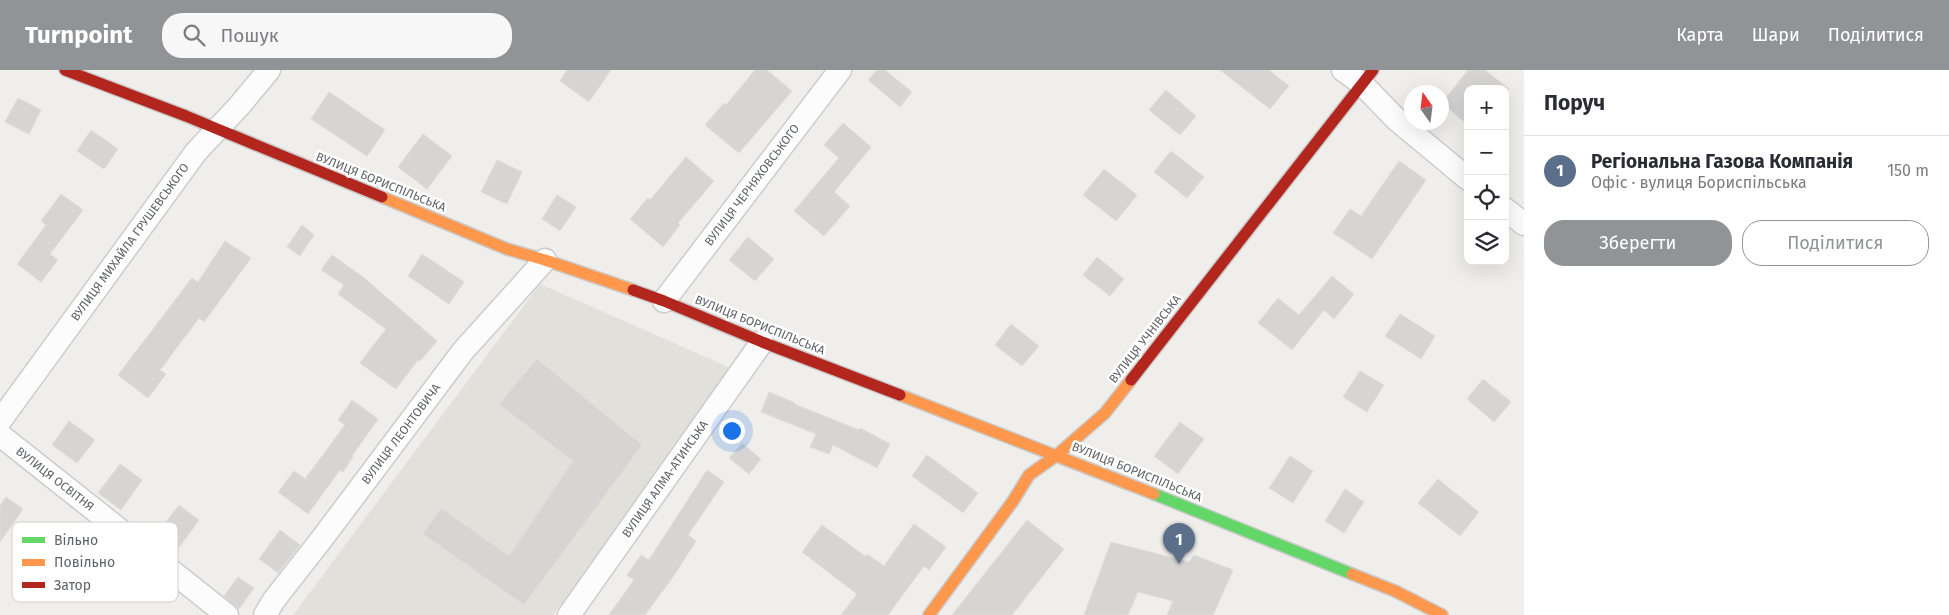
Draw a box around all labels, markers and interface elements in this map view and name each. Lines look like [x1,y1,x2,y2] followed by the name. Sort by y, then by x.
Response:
[162,13,512,58] search box
[25,21,132,49] text: Turnpoint
[180,21,208,49] icon: search
[220,24,279,47] text: Пошук
[1676,24,1724,46] text: Карта
[1752,24,1800,46] text: Шари
[1828,24,1924,46] text: Поділитися
[1404,85,1449,130] north arrow
[1464,85,1509,265] map controls
[1464,85,1509,130] button: +
[1544,90,1605,116] text: Поруч
[702,122,802,248] street label: ВУЛИЦЯ ЧЕРНЯХОВСЬКОГО
[1464,130,1509,175] button: −
[314,149,448,215] street label: ВУЛИЦЯ БОРИСПІЛЬСЬКА
[1591,150,1853,173] text: Регіональна Газова Компанія
[67,160,192,324] street label: ВУЛИЦЯ МИХАЙЛА ГРУШЕВСЬКОГО
[1556,161,1564,180] text: 1
[1887,161,1929,180] text: 150 m
[1591,173,1807,192] text: Офіс · вулиця Бориспільська
[1464,175,1509,220] button: locate
[1464,220,1509,265] button: layers
[1544,220,1732,266] button: Зберегти
[1742,220,1929,266] button: Поділитися
[693,292,827,358] street label: ВУЛИЦЯ БОРИСПІЛЬСЬКА
[1106,292,1184,386] street label: ВУЛИЦЯ УЧНІВСЬКА
[359,381,443,487] street label: ВУЛИЦЯ ЛЕОНТОВИЧА
[619,418,711,540] street label: ВУЛИЦЯ АЛМА-АТИНСЬКА
[719,418,745,444] your location
[1070,439,1204,505] street label: ВУЛИЦЯ БОРИСПІЛЬСЬКА
[13,444,97,514] street label: ВУЛИЦЯ ОСВІТНЯ
[12,522,178,602] legend
[1163,523,1195,564] pin: 1
[54,532,98,549] text: Вільно
[54,554,115,571] text: Повільно
[54,577,91,594] text: Затор

